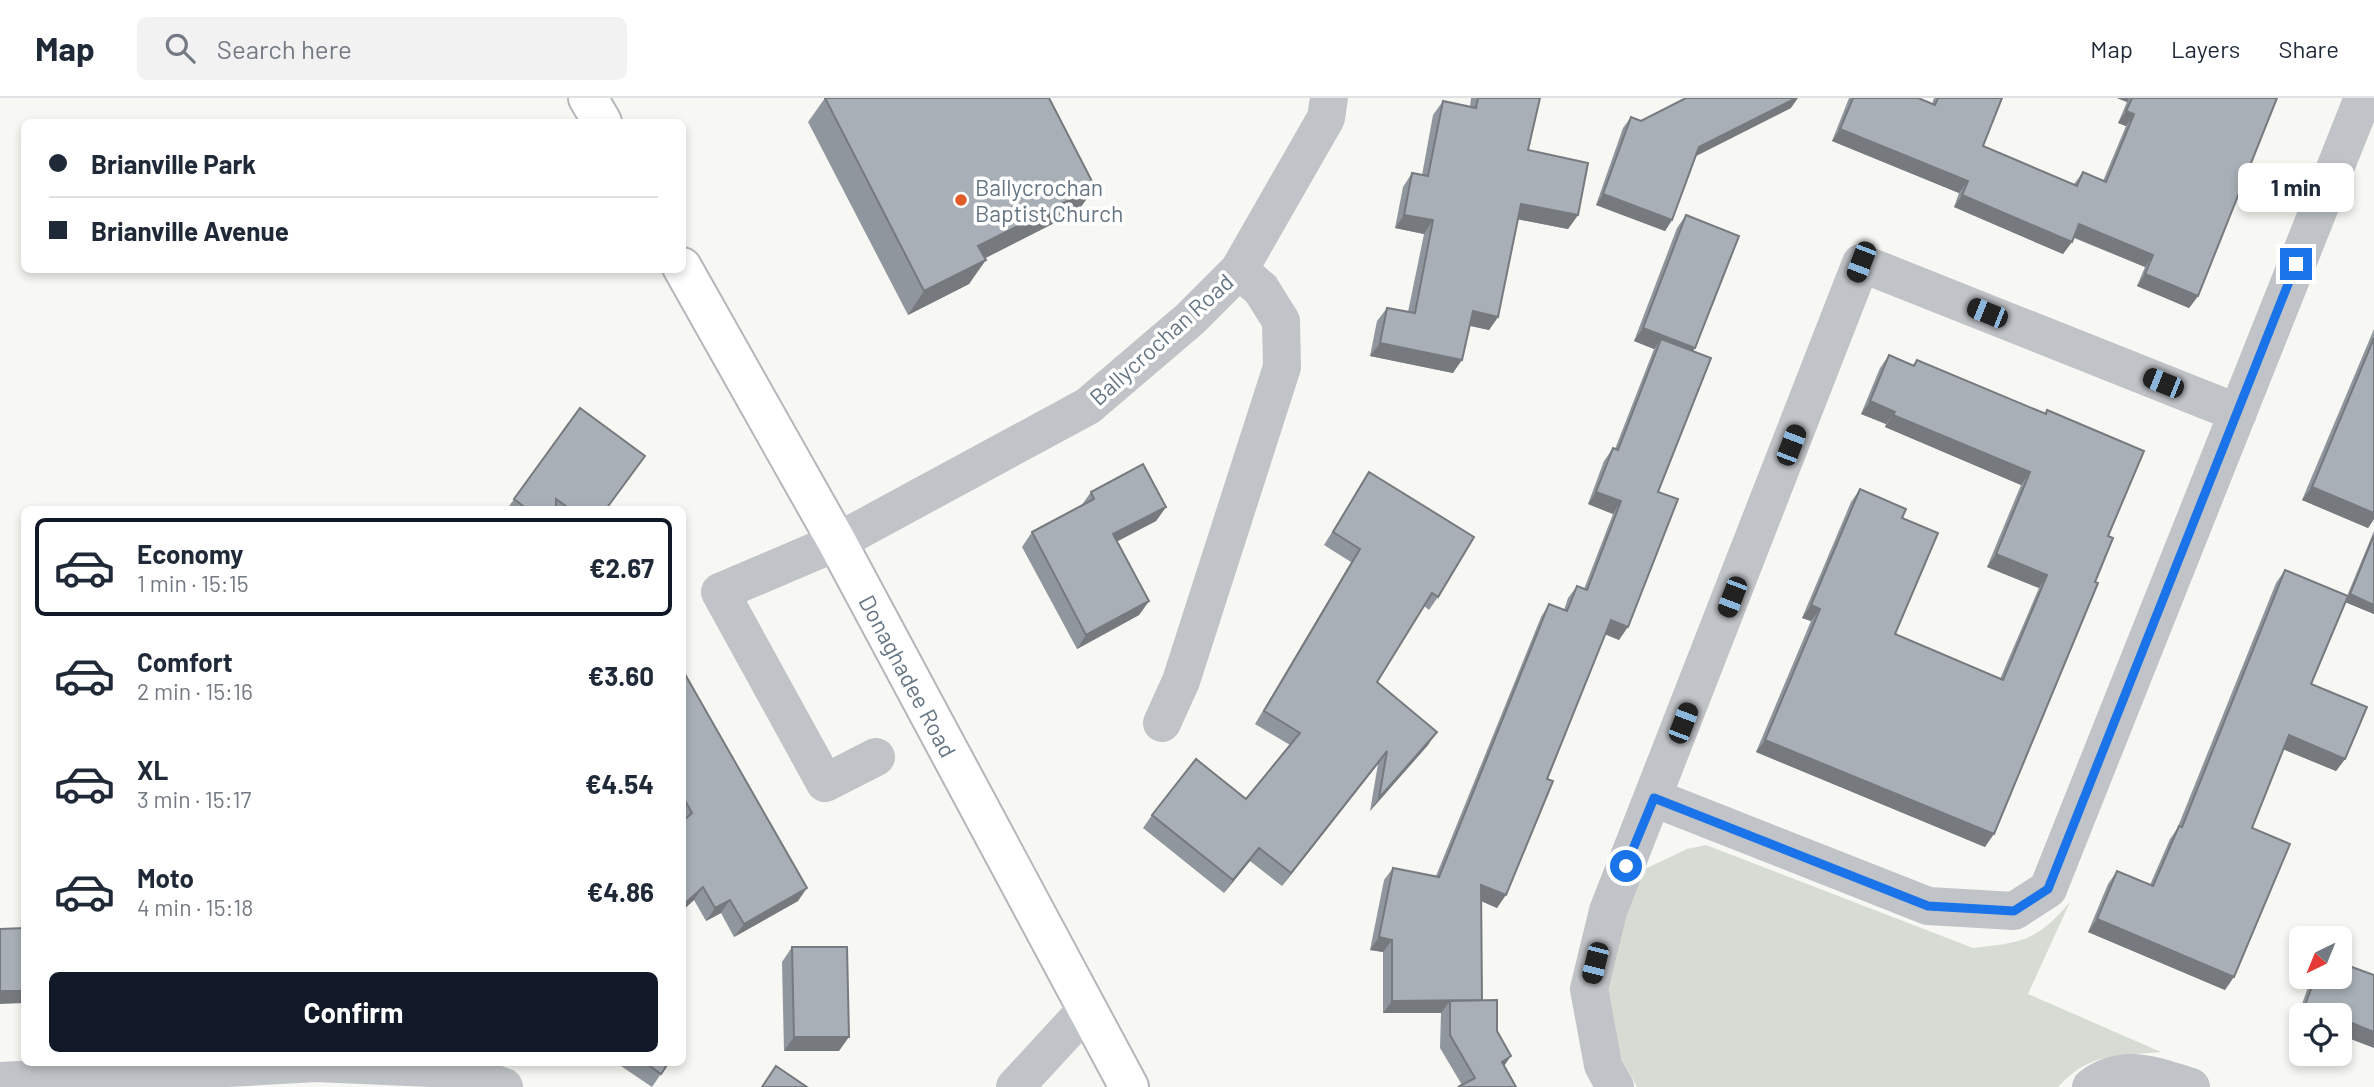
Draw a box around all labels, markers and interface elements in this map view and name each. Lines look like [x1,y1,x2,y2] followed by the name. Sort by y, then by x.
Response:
[137,17,627,80] search box
[35,28,95,68] text: Map
[161,29,199,67] icon: search
[217,33,352,64] text: Search here
[2090,34,2133,63] text: Map
[2171,34,2240,63] text: Layers
[2278,34,2339,63] text: Share
[91,148,256,179] text: Brianville Park
[2238,162,2354,212] callout: 1 min
[975,173,1123,227] place label: Ballycrochan Baptist Church
[2271,173,2321,201] text: 1 min
[953,192,969,208] marker: Ballycrochan Baptist Church
[91,215,289,246] text: Brianville Avenue
[1844,239,1879,285] car
[2280,248,2312,280] route end
[1083,267,1239,411] street label: Ballycrochan Road
[1964,295,2011,331] car
[2140,365,2187,401] car
[1774,422,1809,468] car
[53,536,116,599] icon: car
[137,538,243,569] text: Economy
[589,552,654,583] text: €2.67
[137,569,249,597] text: 1 min · 15:15
[1715,574,1750,620] car
[853,590,963,762] street label: Donaghadee Road
[53,644,116,707] icon: car
[137,646,233,677] text: Comfort
[588,660,654,691] text: €3.60
[137,677,253,705] text: 2 min · 15:16
[1666,700,1701,746] car
[53,752,116,815] icon: car
[137,754,168,785] text: XL
[585,768,654,799] text: €4.54
[137,785,251,813] text: 3 min · 15:17
[1610,850,1642,882] route start
[53,860,116,923] icon: car
[137,862,194,893] text: Moto
[587,876,654,907] text: €4.86
[137,893,253,921] text: 4 min · 15:18
[2289,926,2352,989] north arrow
[2289,926,2352,1066] map controls
[1580,940,1611,986] car
[49,972,658,1052] button: Confirm
[2289,1003,2352,1066] button: locate

